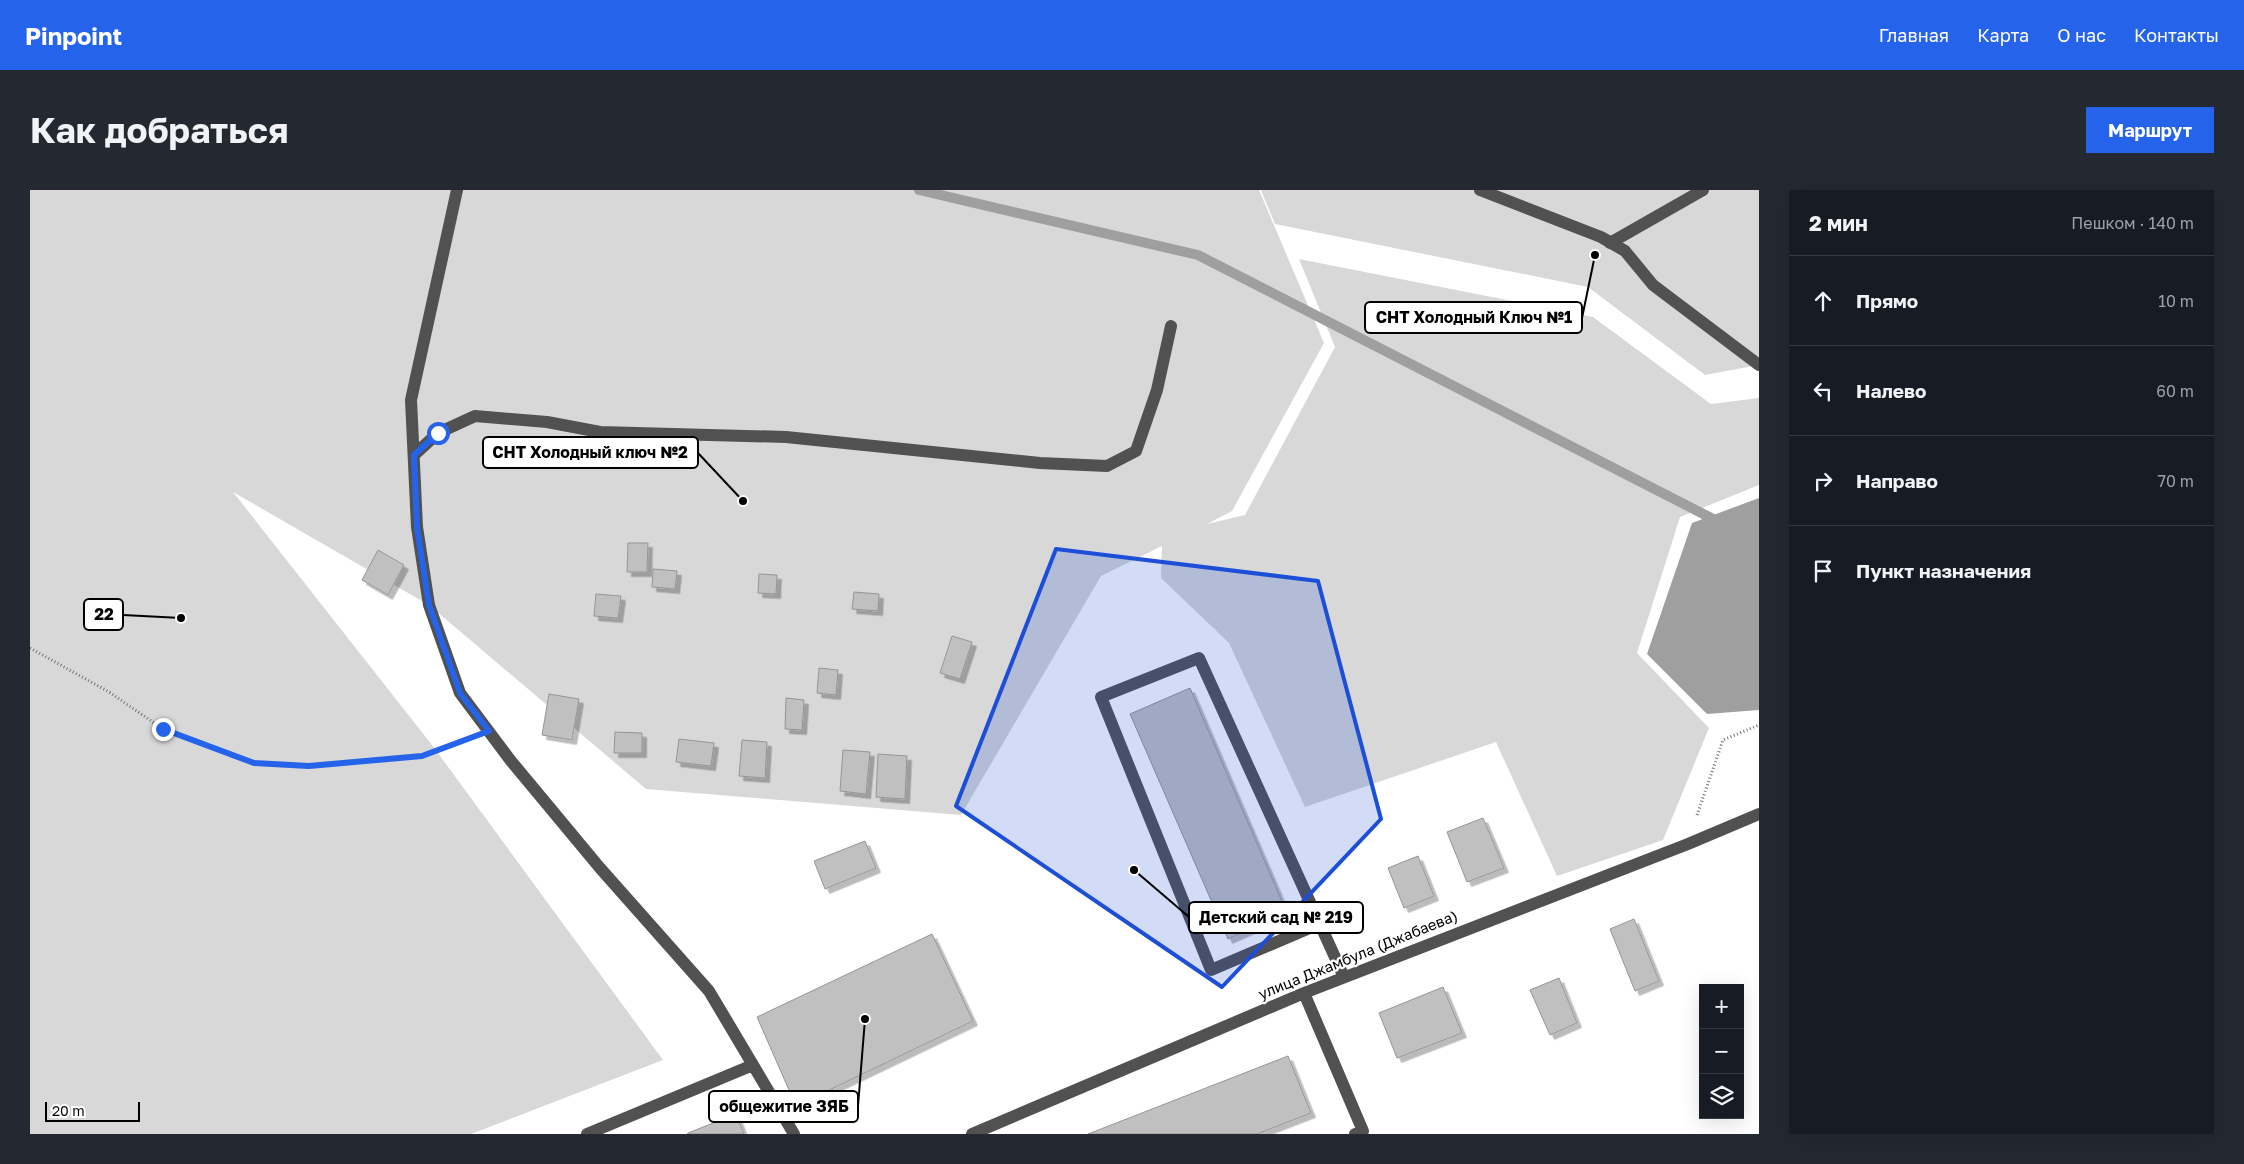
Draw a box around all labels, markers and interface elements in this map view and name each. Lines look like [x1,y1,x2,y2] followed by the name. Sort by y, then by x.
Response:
[25,21,122,50] text: Pinpoint
[1879,24,1949,46] text: Главная
[1977,24,2029,46] text: Карта
[2057,24,2106,46] text: О нас
[2134,24,2219,46] text: Контакты
[2086,107,2214,153] button: Маршрут
[30,109,288,151] text: Как добраться
[1809,210,1868,236] text: 2 мин
[2071,213,2194,233] text: Пешком · 140 m
[1809,287,1837,315] icon: ahead
[1856,289,1918,312] text: Прямо
[2158,291,2194,311] text: 10 m
[1365,302,1582,333] callout: СНТ Холодный Ключ №1
[1376,307,1572,327] text: СНТ Холодный Ключ №1
[1809,377,1837,405] icon: left
[1856,379,1926,402] text: Налево
[2156,381,2194,401] text: 60 m
[427,422,450,445] route start
[483,437,698,468] callout: СНТ Холодный ключ №2
[492,442,688,462] text: СНТ Холодный ключ №2
[1809,467,1837,495] icon: right
[1856,469,1938,492] text: Направо
[2157,471,2194,491] text: 70 m
[1809,557,1837,585] icon: arrive
[1856,559,2031,582] text: Пункт назначения
[84,599,123,630] callout: 22
[94,604,114,624] text: 22
[152,718,175,741] route end
[1189,902,1363,933] callout: Детский сад № 219
[1255,906,1460,1002] street label: улица Джамбула (Джабаева)
[1199,907,1353,927] text: Детский сад № 219
[1699,984,1744,1119] map controls
[1699,984,1744,1029] button: +
[1699,1029,1744,1074] button: −
[1699,1074,1744,1119] button: layers
[709,1091,858,1122] callout: общежитие ЗЯБ
[719,1096,849,1116] text: общежитие ЗЯБ
[45,1099,140,1122] scale bar
[52,1102,85,1119] text: 20 m

